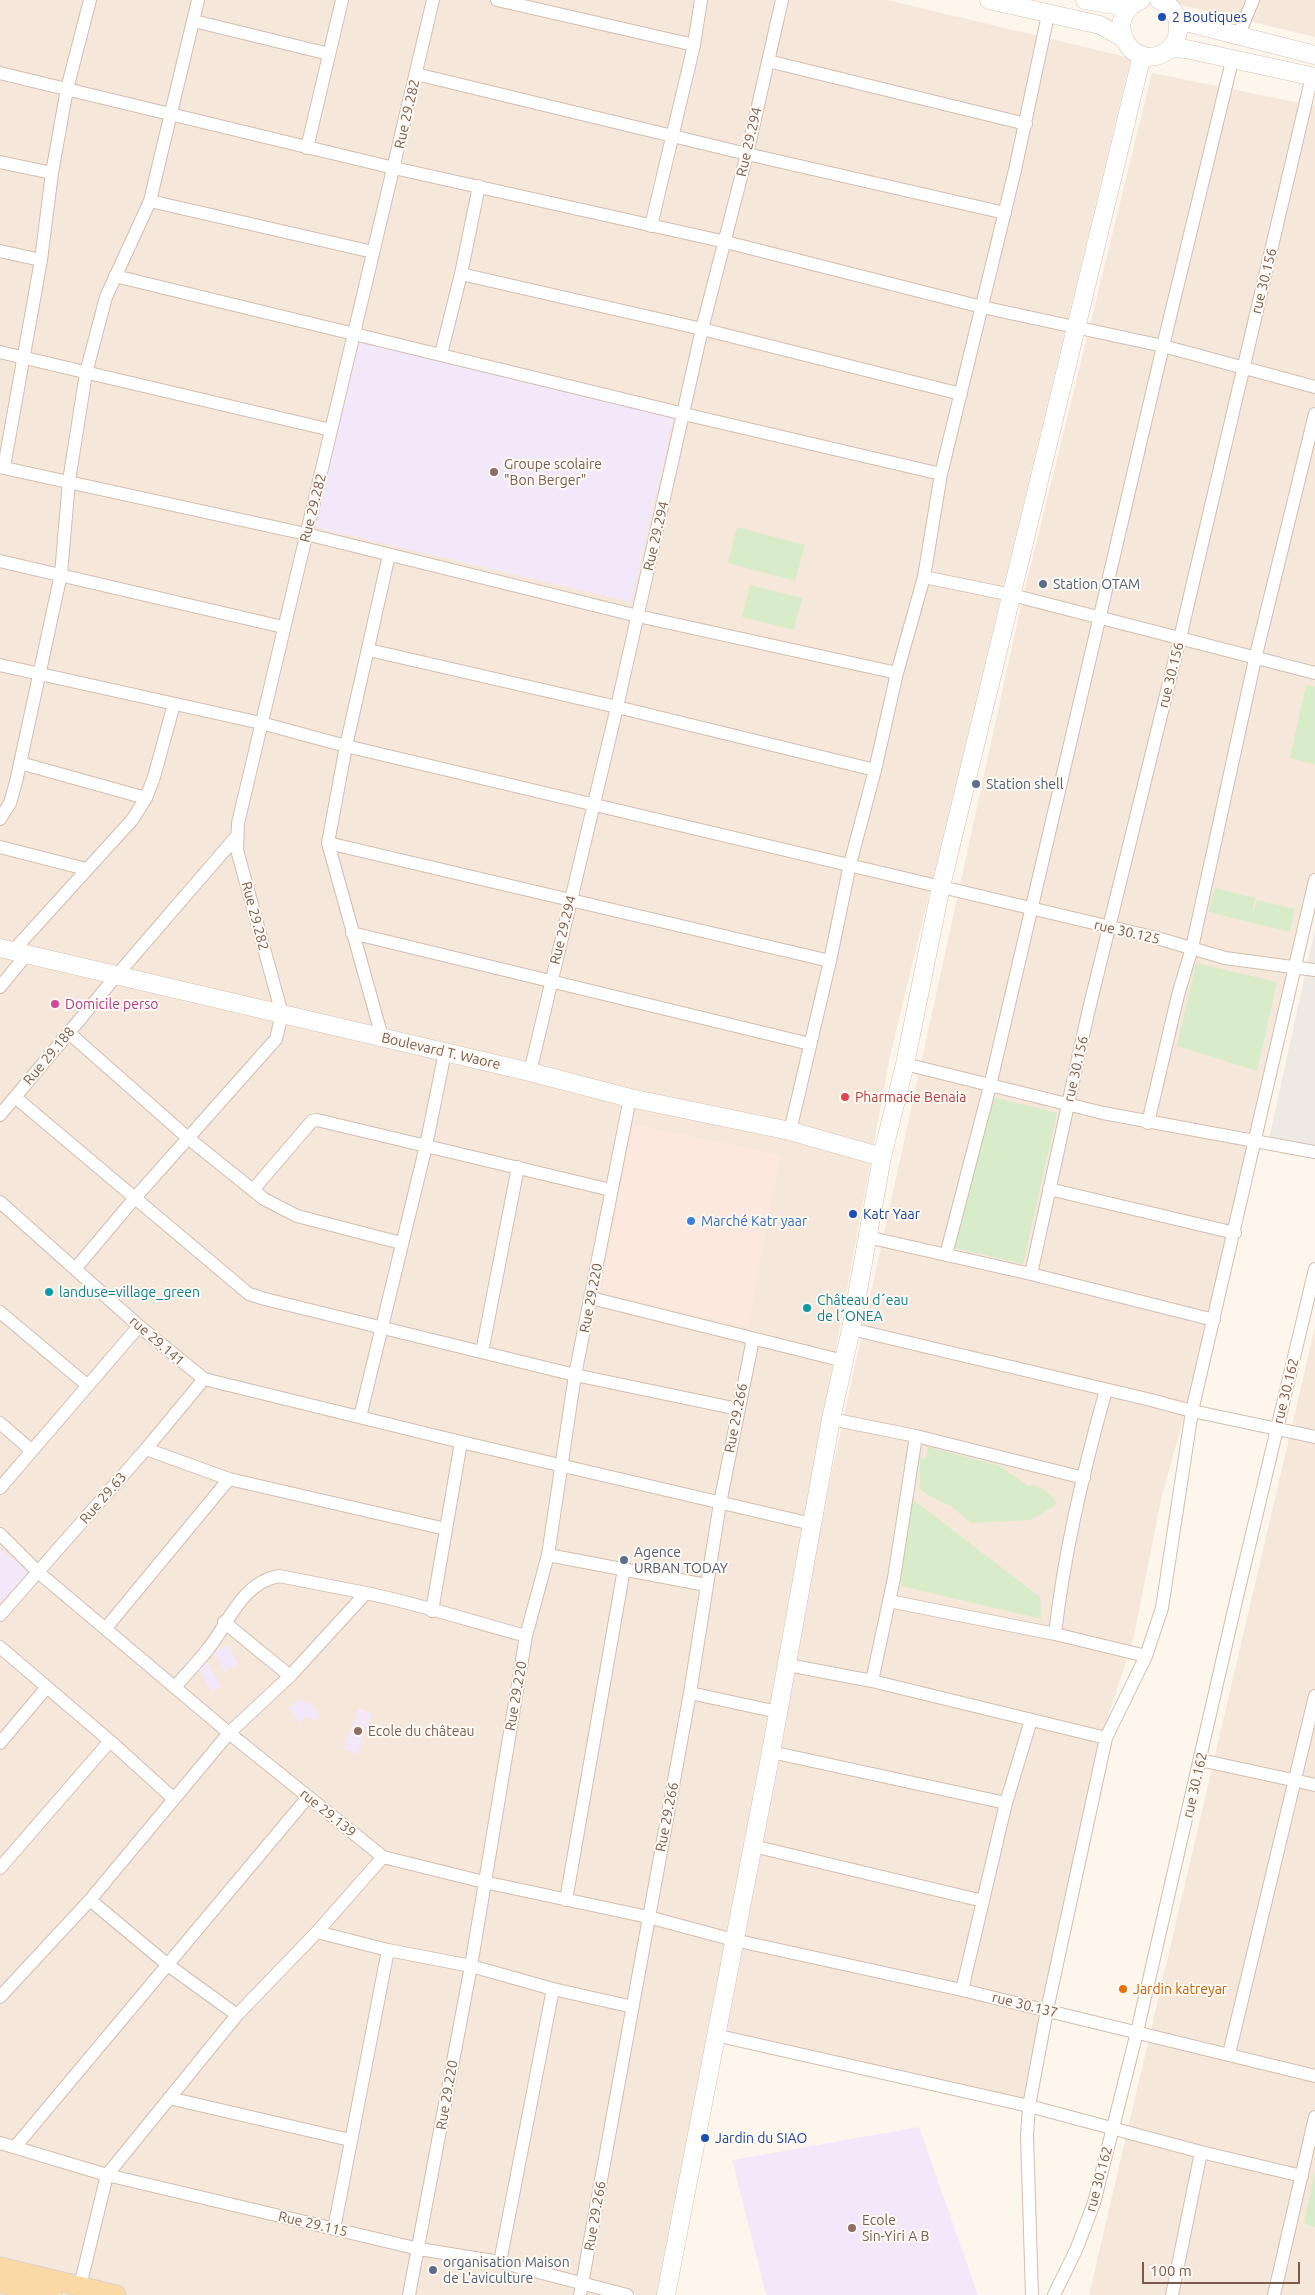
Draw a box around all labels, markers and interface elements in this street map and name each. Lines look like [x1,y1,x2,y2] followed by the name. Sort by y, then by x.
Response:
[1172,9,1247,25] place label: 2 Boutiques
[1156,11,1168,23] marker: 2 Boutiques
[391,78,423,150] street label: Rue 29.282
[733,106,765,178] street label: Rue 29.294
[1248,246,1280,316] street label: rue 30.156
[504,456,602,488] place label: Groupe scolaire "Bon Berger"
[488,466,500,478] marker: Groupe scolaire "Bon Berger"
[296,472,330,544] street label: Rue 29.282
[640,500,672,572] street label: Rue 29.294
[1053,576,1140,592] place label: Station OTAM
[1037,578,1049,590] marker: Station OTAM
[1155,640,1187,710] street label: rue 30.156
[986,776,1063,792] place label: Station shell
[970,778,982,790] marker: Station shell
[238,880,272,952] street label: Rue 29.282
[546,894,580,966] street label: Rue 29.294
[1092,916,1162,948] street label: rue 30.125
[65,996,159,1012] place label: Domicile perso
[49,998,61,1010] marker: Domicile perso
[20,1024,78,1088] street label: Rue 29.188
[380,1029,502,1073] street label: Boulevard T. Waore
[1060,1034,1092,1104] street label: rue 30.156
[855,1089,966,1105] place label: Pharmacie Benaia
[839,1091,851,1103] marker: Pharmacie Benaia
[863,1206,920,1222] place label: Katr Yaar
[847,1208,859,1220] marker: Katr Yaar
[701,1213,807,1229] place label: Marché Katr yaar
[685,1215,697,1227] marker: Marché Katr yaar
[576,1262,606,1334] street label: Rue 29.220
[59,1284,200,1300] place label: landuse=village_green
[43,1286,55,1298] marker: landuse=village_green
[817,1292,909,1324] place label: Château d´eau de l´ONEA
[801,1302,813,1314] marker: Château d´eau de l´ONEA
[126,1313,188,1369] street label: rue 29.141
[1270,1356,1302,1426] street label: rue 30.162
[721,1382,751,1454] street label: Rue 29.266
[76,1469,130,1527] street label: Rue 29.63
[634,1544,728,1576] place label: Agence URBAN TODAY
[618,1554,630,1566] marker: Agence URBAN TODAY
[502,1660,530,1732] street label: Rue 29.220
[368,1723,475,1739] place label: Ecole du château
[352,1725,364,1737] marker: Ecole du château
[1179,1750,1211,1820] street label: rue 30.162
[652,1781,682,1853] street label: Rue 29.266
[297,1785,359,1841] street label: rue 29.139
[1133,1981,1227,1997] place label: Jardin katreyar
[1117,1983,1129,1995] marker: Jardin katreyar
[990,1989,1060,2021] street label: rue 30.137
[433,2059,461,2131] street label: Rue 29.220
[715,2130,807,2146] place label: Jardin du SIAO
[699,2132,711,2144] marker: Jardin du SIAO
[1082,2144,1116,2214] street label: rue 30.162
[581,2180,609,2252] street label: Rue 29.266
[277,2208,349,2240] street label: Rue 29.115
[862,2212,929,2244] place label: Ecole Sin-Yiri A B
[846,2222,858,2234] marker: Ecole Sin-Yiri A B
[1145,2252,1302,2284] scale bar
[443,2254,570,2286] place label: organisation Maison de L'aviculture
[1150,2262,1192,2279] text: 100 m
[427,2264,439,2276] marker: organisation Maison de L'aviculture

